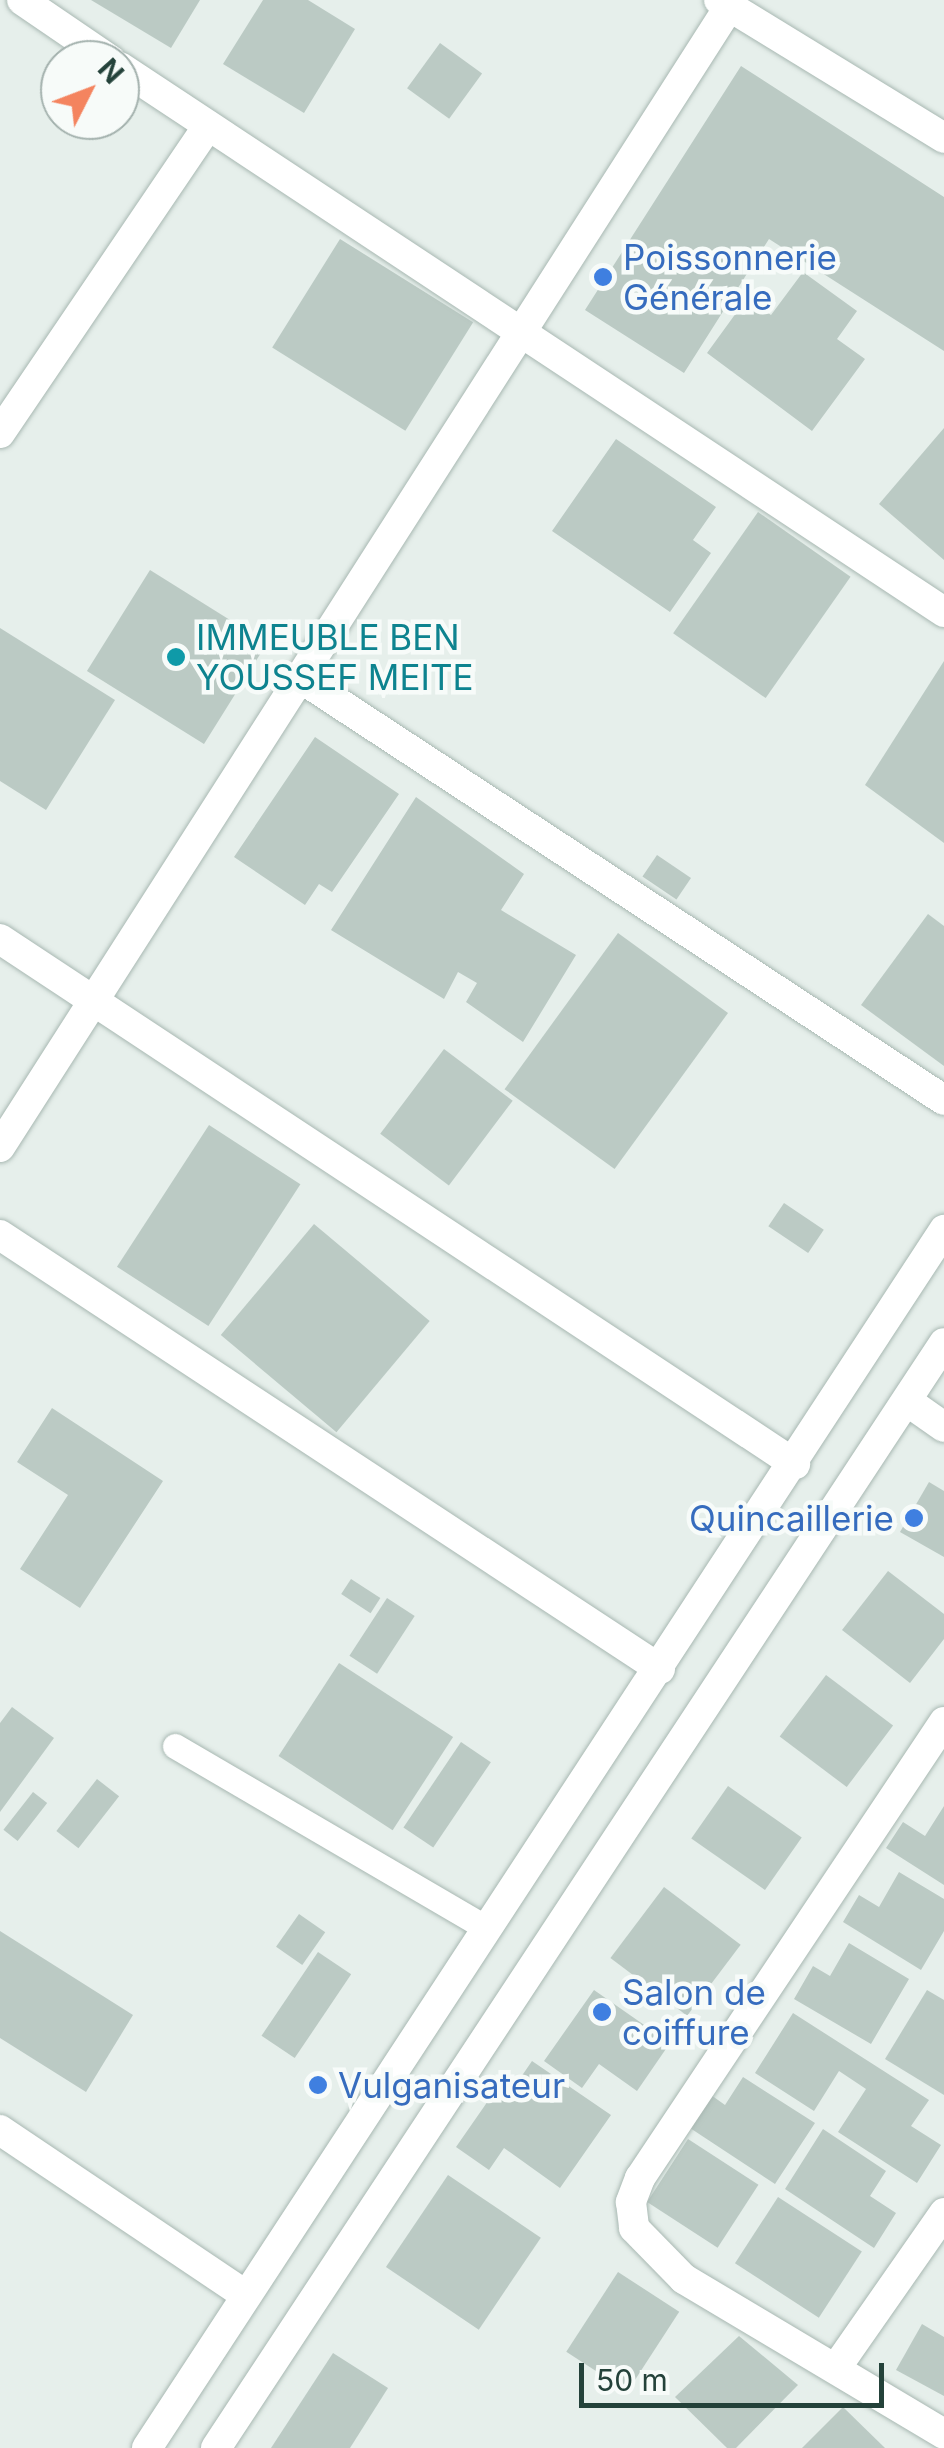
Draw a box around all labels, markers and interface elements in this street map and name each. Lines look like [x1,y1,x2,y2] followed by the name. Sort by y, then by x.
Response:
[40,40,140,140] north arrow
[91,52,131,91] text: N
[623,236,837,318] place label: Poissonnerie Générale
[592,266,614,288] marker: Poissonnerie Générale
[196,616,474,698] place label: IMMEUBLE BEN YOUSSEF MEITE
[165,646,187,668] marker: IMMEUBLE BEN YOUSSEF MEITE
[689,1497,894,1539] place label: Quincaillerie
[903,1507,925,1529] marker: Quincaillerie
[622,1971,766,2053] place label: Salon de coiffure
[591,2001,613,2023] marker: Salon de coiffure
[338,2064,565,2106] place label: Vulganisateur
[307,2074,329,2096] marker: Vulganisateur
[584,2343,889,2405] scale bar
[596,2362,668,2398] text: 50 m

